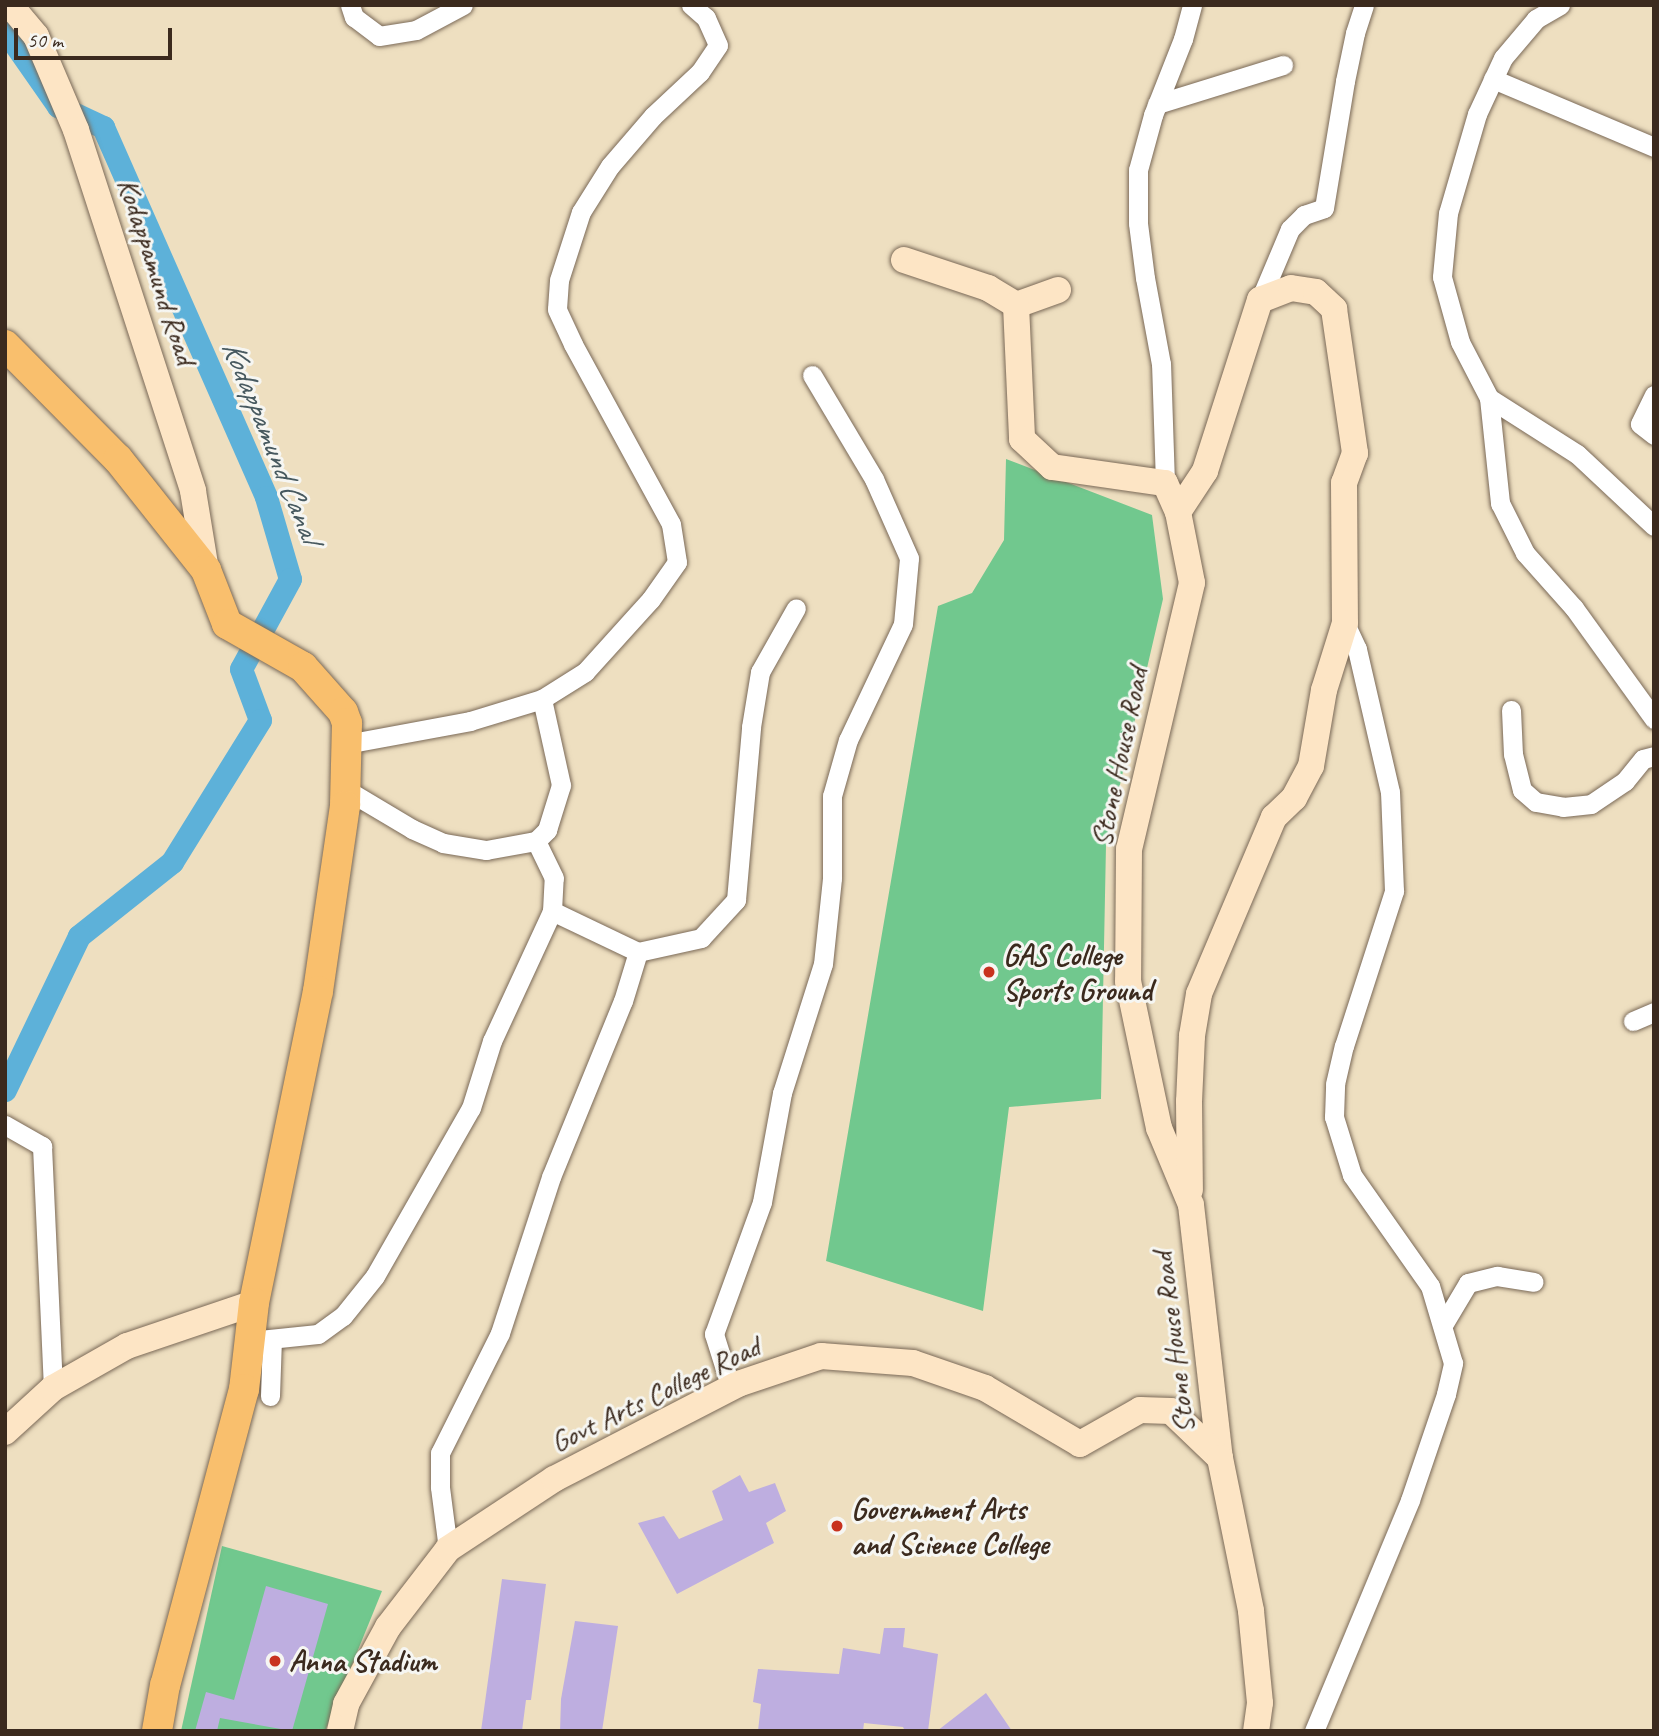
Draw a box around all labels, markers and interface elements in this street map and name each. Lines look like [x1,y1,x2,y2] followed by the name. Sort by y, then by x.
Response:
[18,14,175,58] scale bar
[27,27,63,53] text: 50 m
[110,173,204,369] street label: Kodappamund Road
[213,334,329,548] water label: Kodappamund Canal
[1082,664,1156,850] street label: Stone House Road
[1003,937,1152,1007] place label: GAS College Sports Ground
[981,964,997,980] marker: GAS College Sports Ground
[1144,1250,1202,1436] street label: Stone House Road
[545,1328,765,1460] street label: Govt Arts College Road
[851,1491,1048,1562] place label: Government Arts and Science College
[829,1518,845,1534] marker: Government Arts and Science College
[289,1643,437,1679] place label: Anna Stadium
[267,1653,283,1669] marker: Anna Stadium

